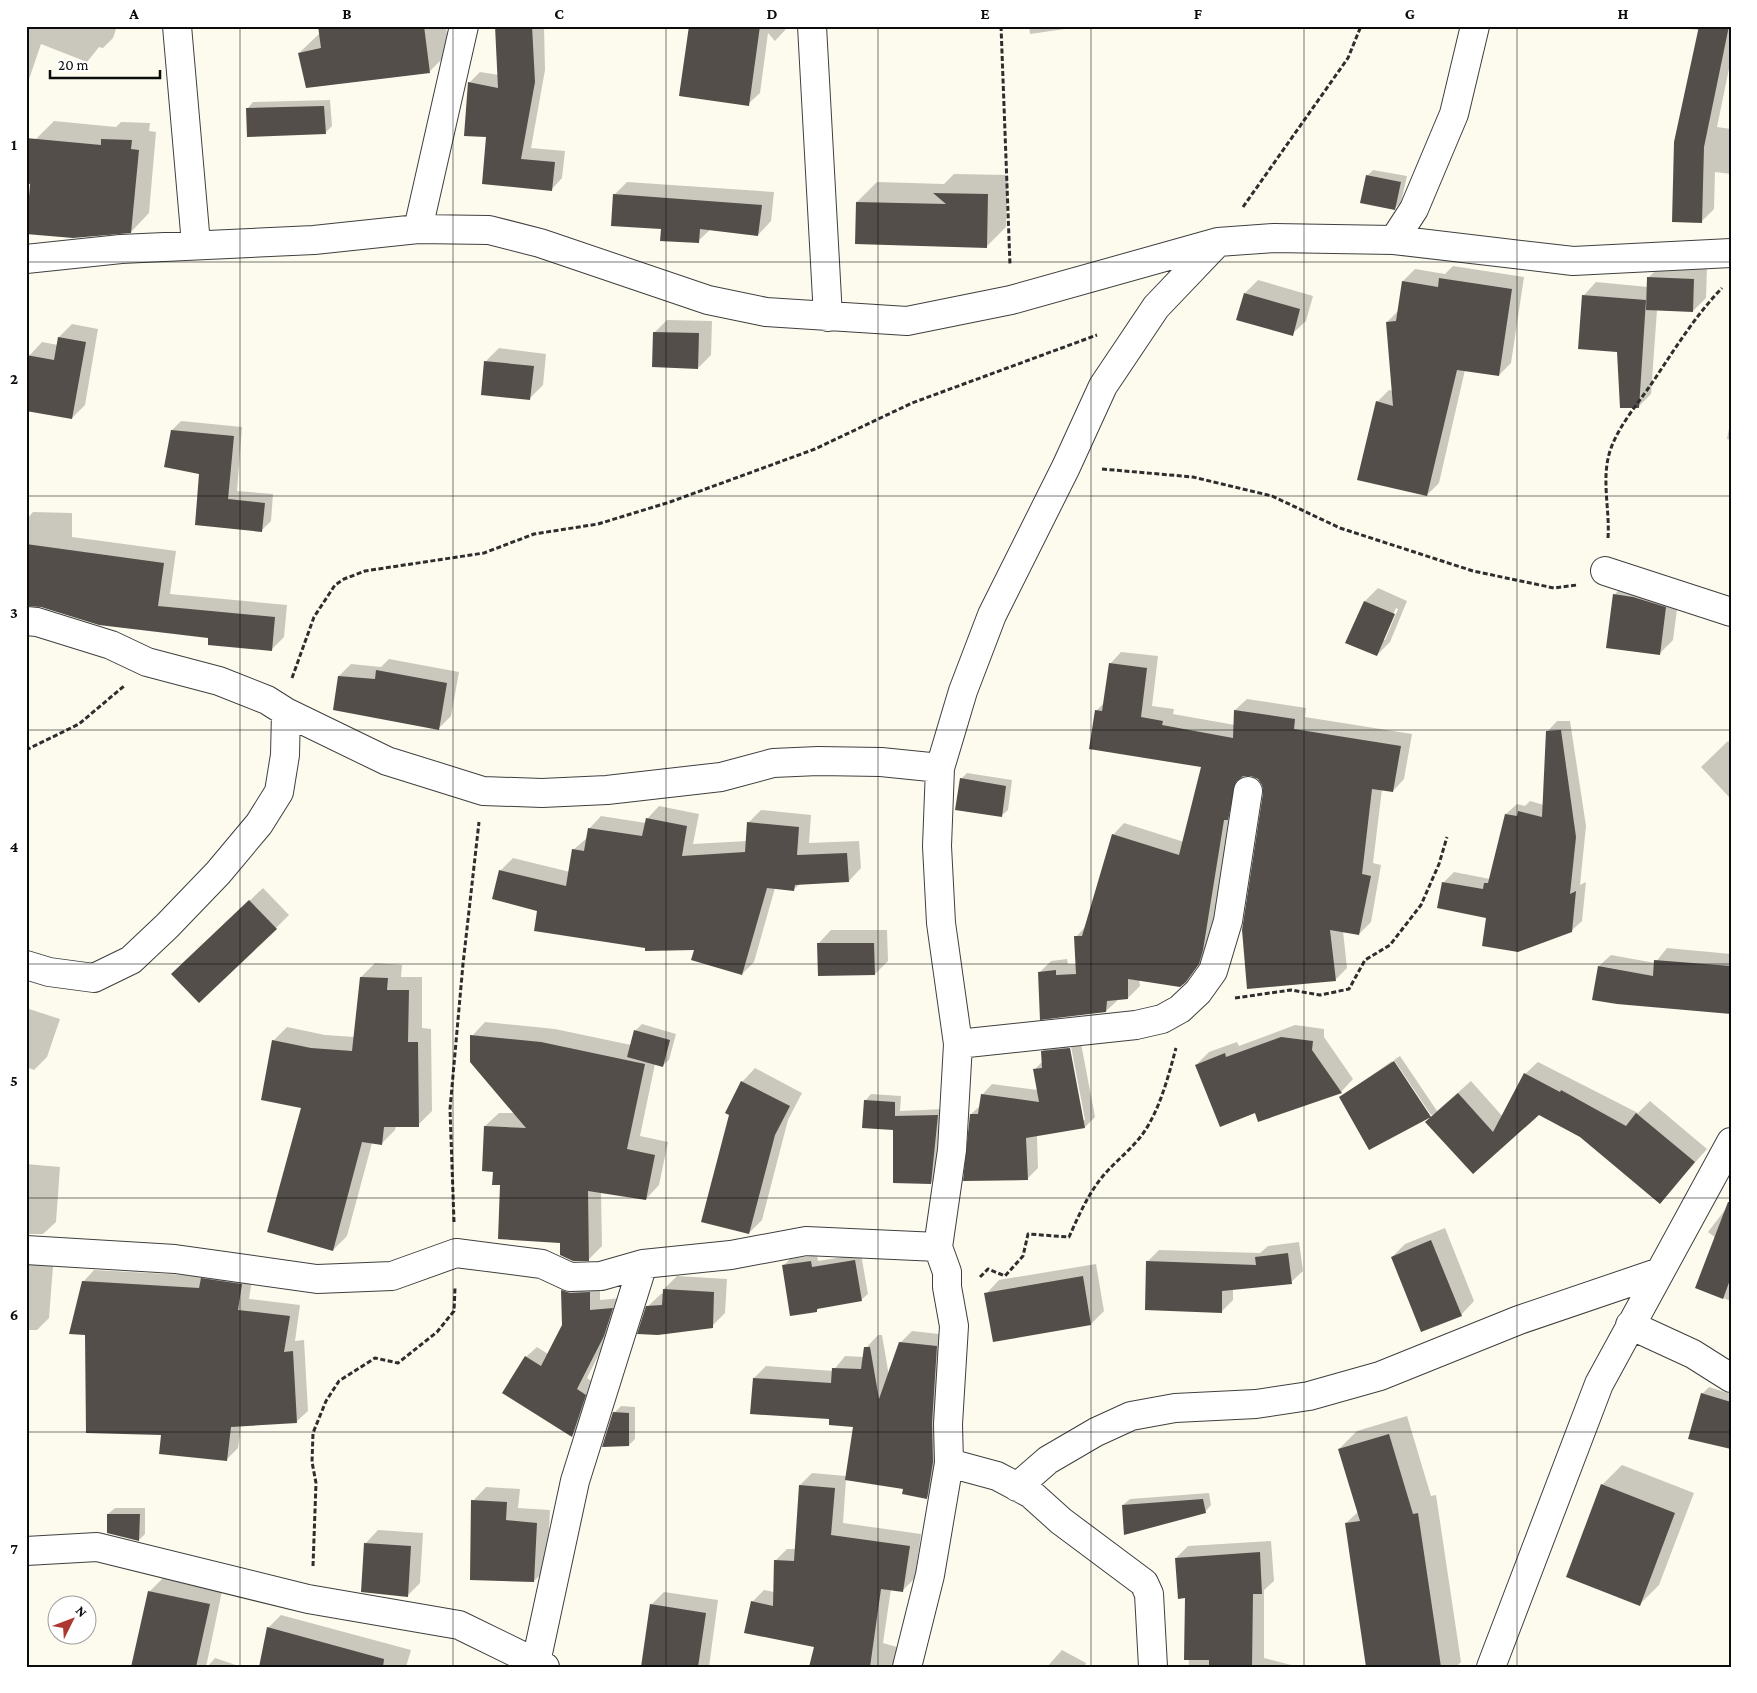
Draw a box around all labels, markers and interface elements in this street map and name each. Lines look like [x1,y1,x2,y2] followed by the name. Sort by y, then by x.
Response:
[128,5,139,22] text: A
[342,5,352,22] text: B
[554,5,564,22] text: C
[766,5,778,22] text: D
[980,5,990,22] text: E
[1194,5,1203,22] text: F
[1405,5,1415,22] text: G
[1618,5,1629,22] text: H
[50,48,160,80] scale bar
[58,57,89,73] text: 20 m
[11,136,17,153] text: 1
[10,370,18,387] text: 2
[10,604,18,621] text: 3
[10,838,19,855] text: 4
[10,1072,18,1089] text: 5
[10,1306,18,1323] text: 6
[10,1540,18,1557] text: 7
[48,1596,98,1646] north arrow
[73,1602,91,1621] text: N

